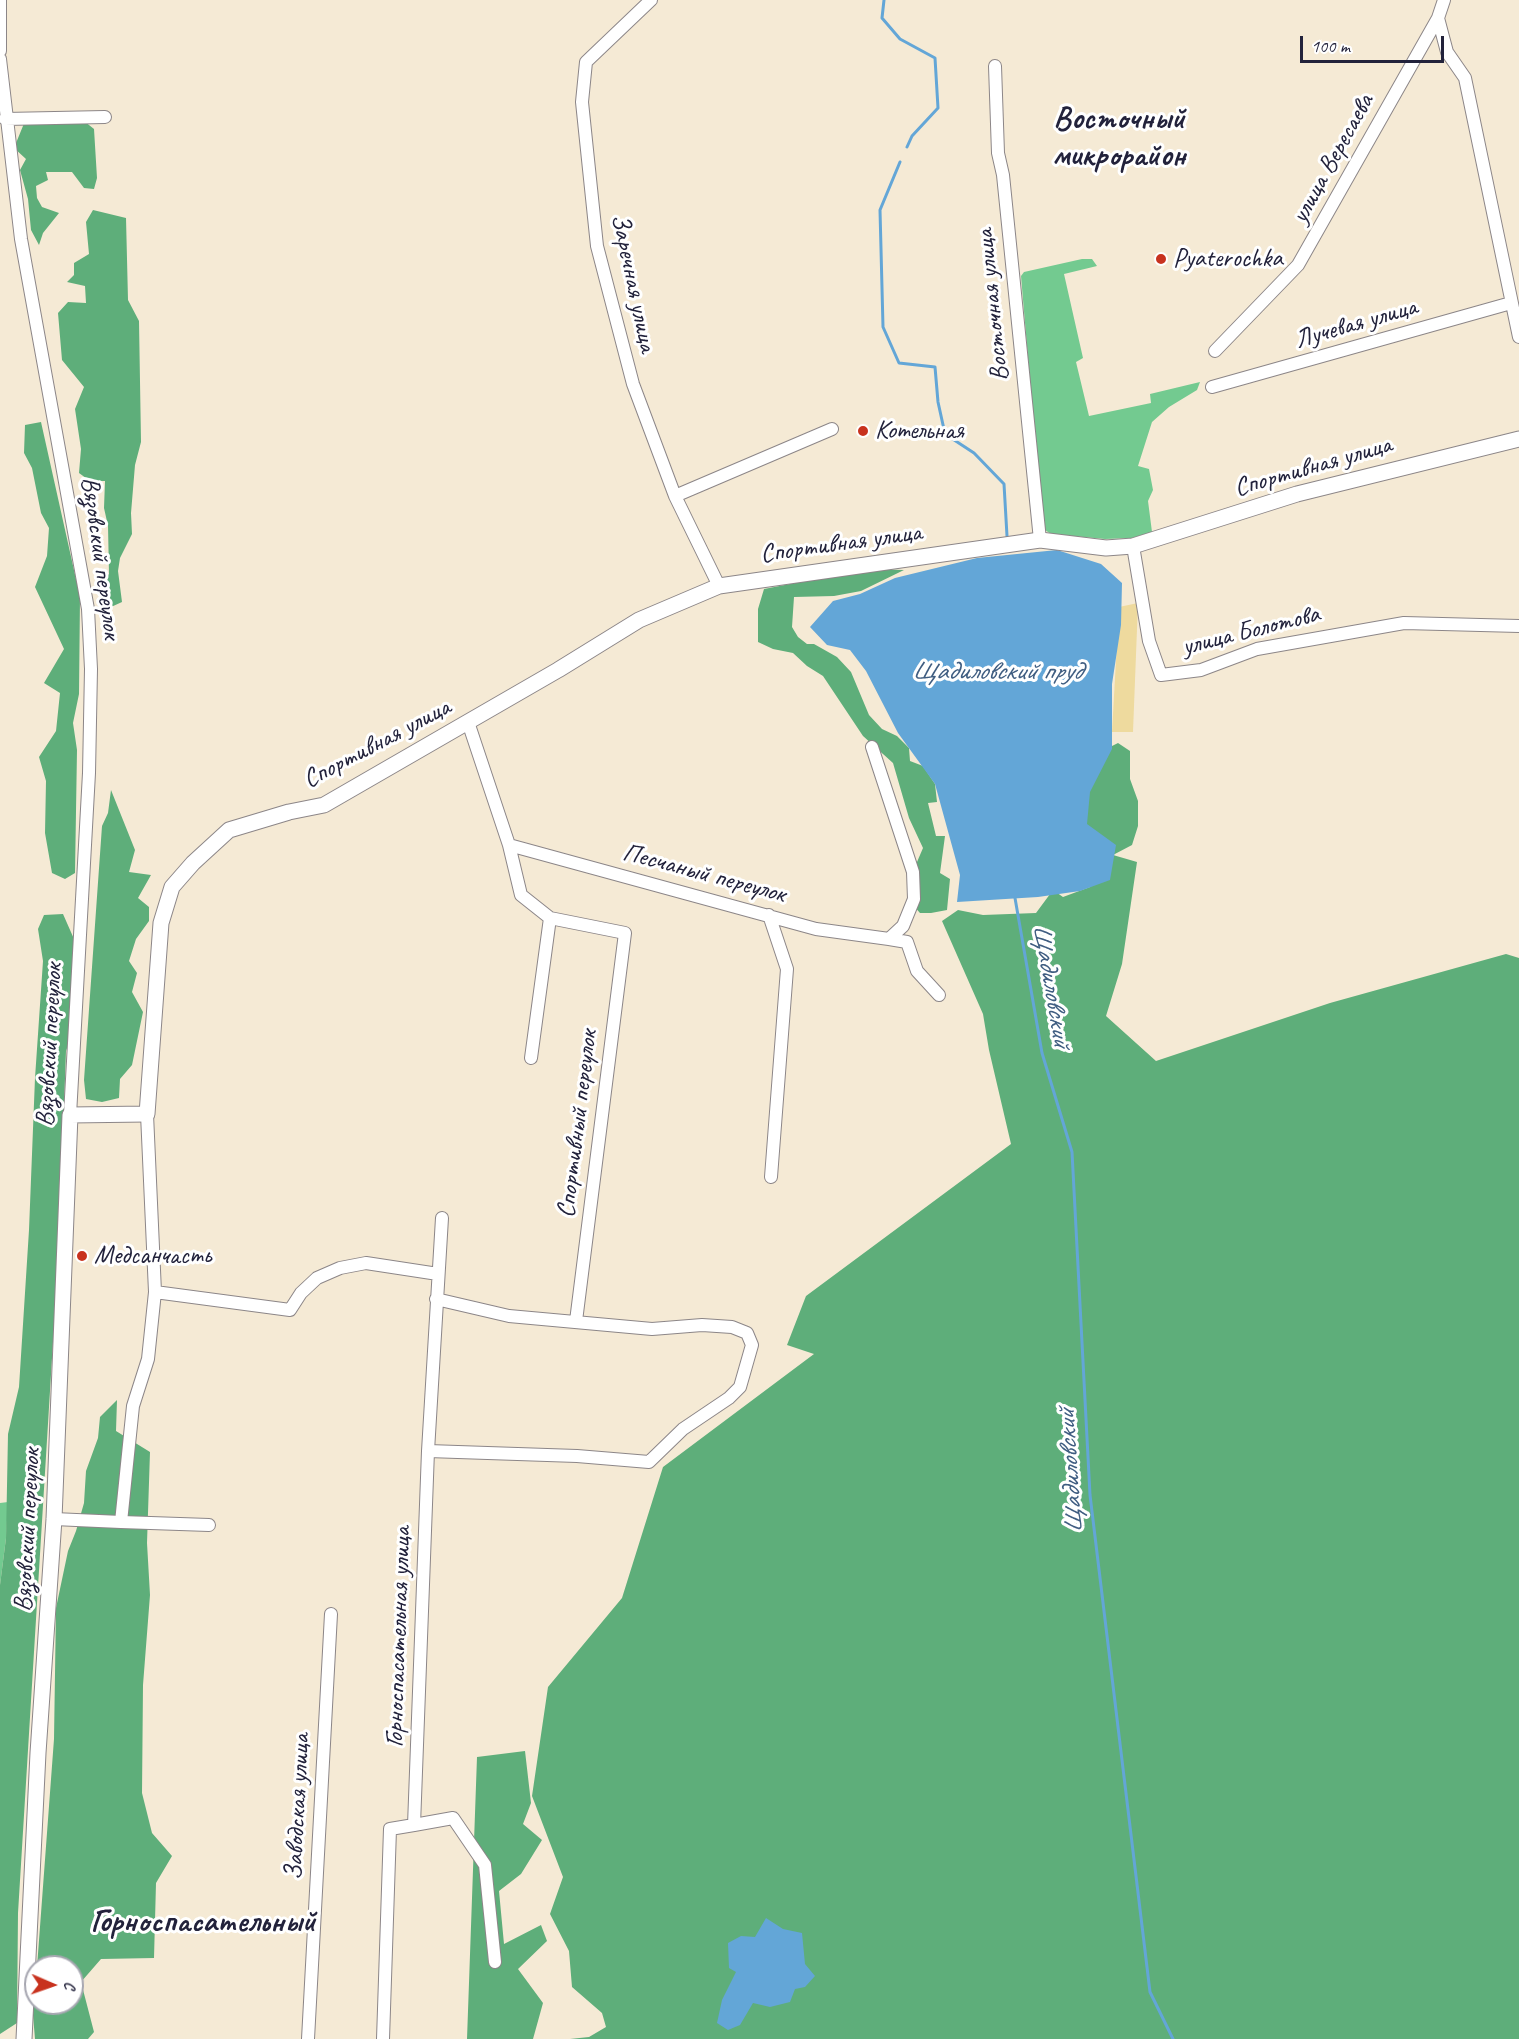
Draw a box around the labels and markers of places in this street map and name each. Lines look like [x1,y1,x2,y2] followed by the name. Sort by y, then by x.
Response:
[1173,243,1283,275] place label: Pyaterochka
[1154,252,1168,266] marker: Pyaterochka
[875,415,964,447] place label: Котельная
[856,424,870,438] marker: Котельная
[94,1240,212,1272] place label: Медсанчасть
[75,1249,89,1263] marker: Медсанчасть

